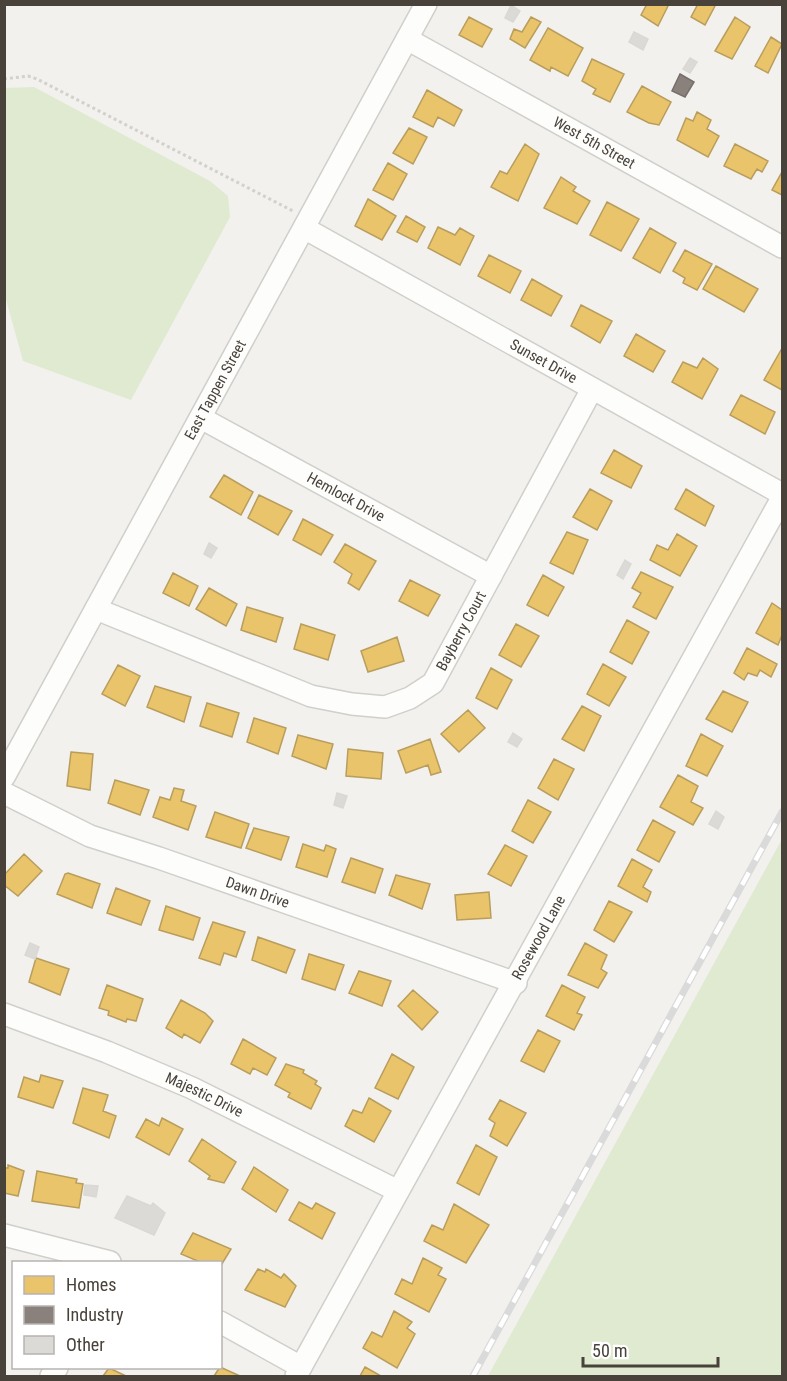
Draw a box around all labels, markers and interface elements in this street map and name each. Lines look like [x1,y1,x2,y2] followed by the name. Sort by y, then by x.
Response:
[550,113,638,173] street label: West 5th Street
[507,335,580,387] street label: Sunset Drive
[181,337,250,443] street label: East Tappen Street
[304,469,388,525] street label: Hemlock Drive
[432,588,490,674] street label: Bayberry Court
[223,873,292,912] street label: Dawn Drive
[508,892,569,983] street label: Rosewood Lane
[163,1069,246,1121] street label: Majestic Drive
[12,1261,222,1369] legend
[66,1274,116,1295] text: Homes
[66,1304,124,1325] text: Industry
[583,1330,718,1368] scale bar
[66,1334,105,1355] text: Other
[592,1340,627,1361] text: 50 m

